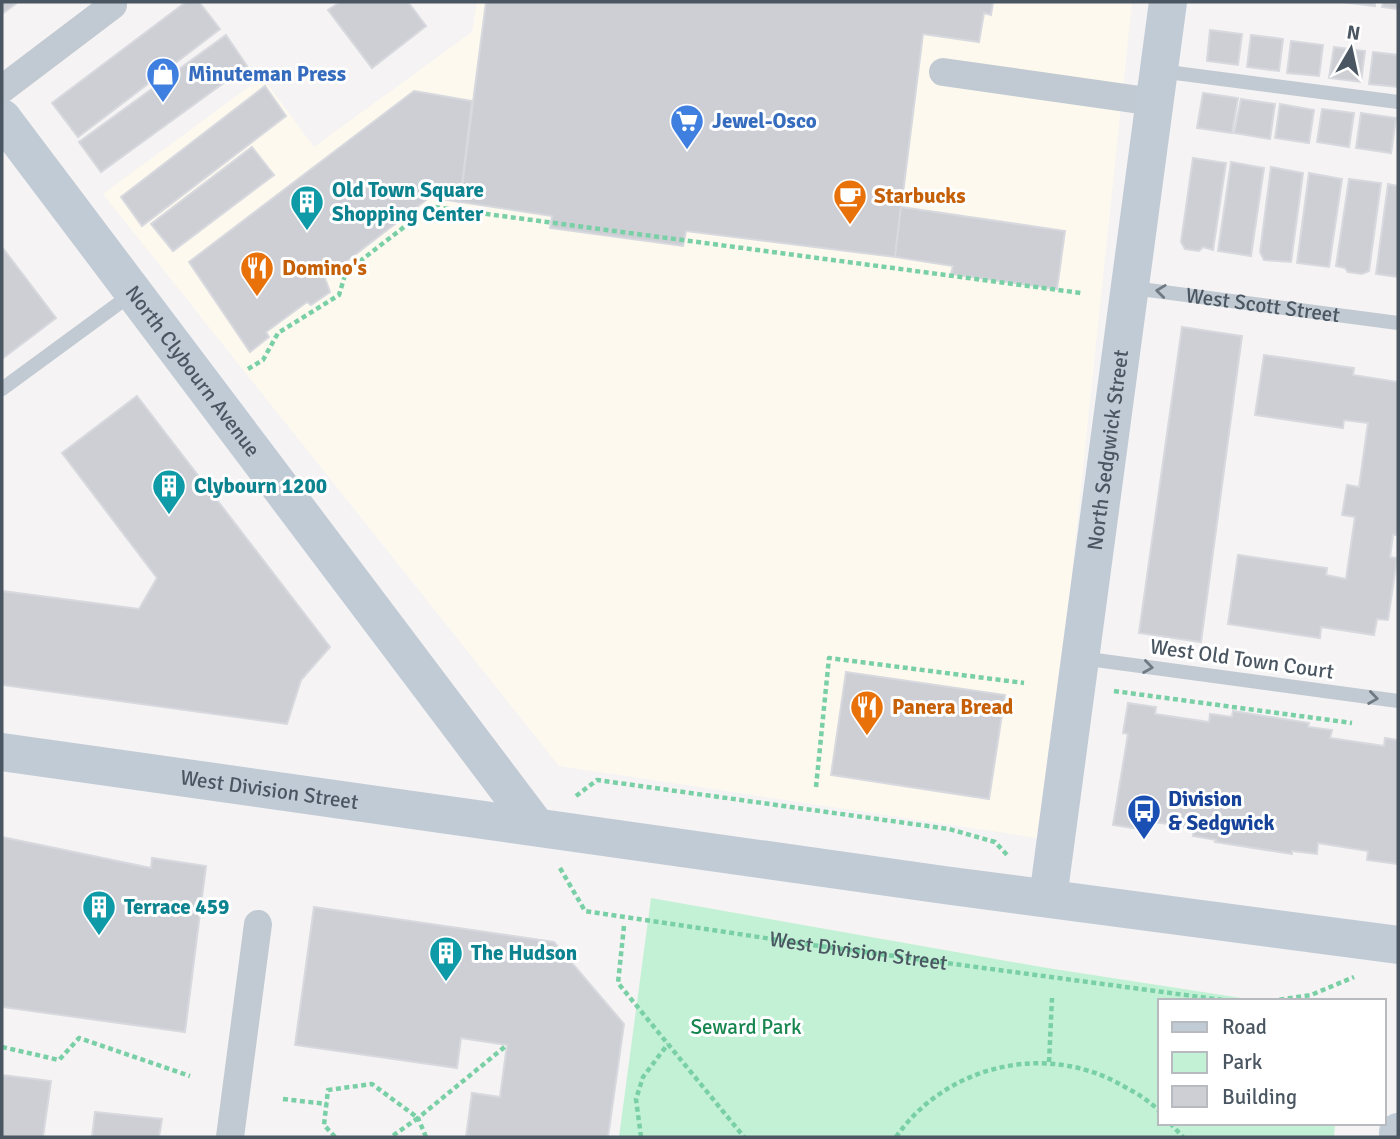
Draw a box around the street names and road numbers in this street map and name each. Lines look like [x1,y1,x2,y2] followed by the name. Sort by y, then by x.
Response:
[120,280,266,462] street label: North Clybourn Avenue
[1184,282,1341,328] street label: West Scott Street
[1082,348,1134,552] street label: North Sedgwick Street
[1148,633,1336,685] street label: West Old Town Court
[179,764,360,815] street label: West Division Street
[768,926,949,976] street label: West Division Street

